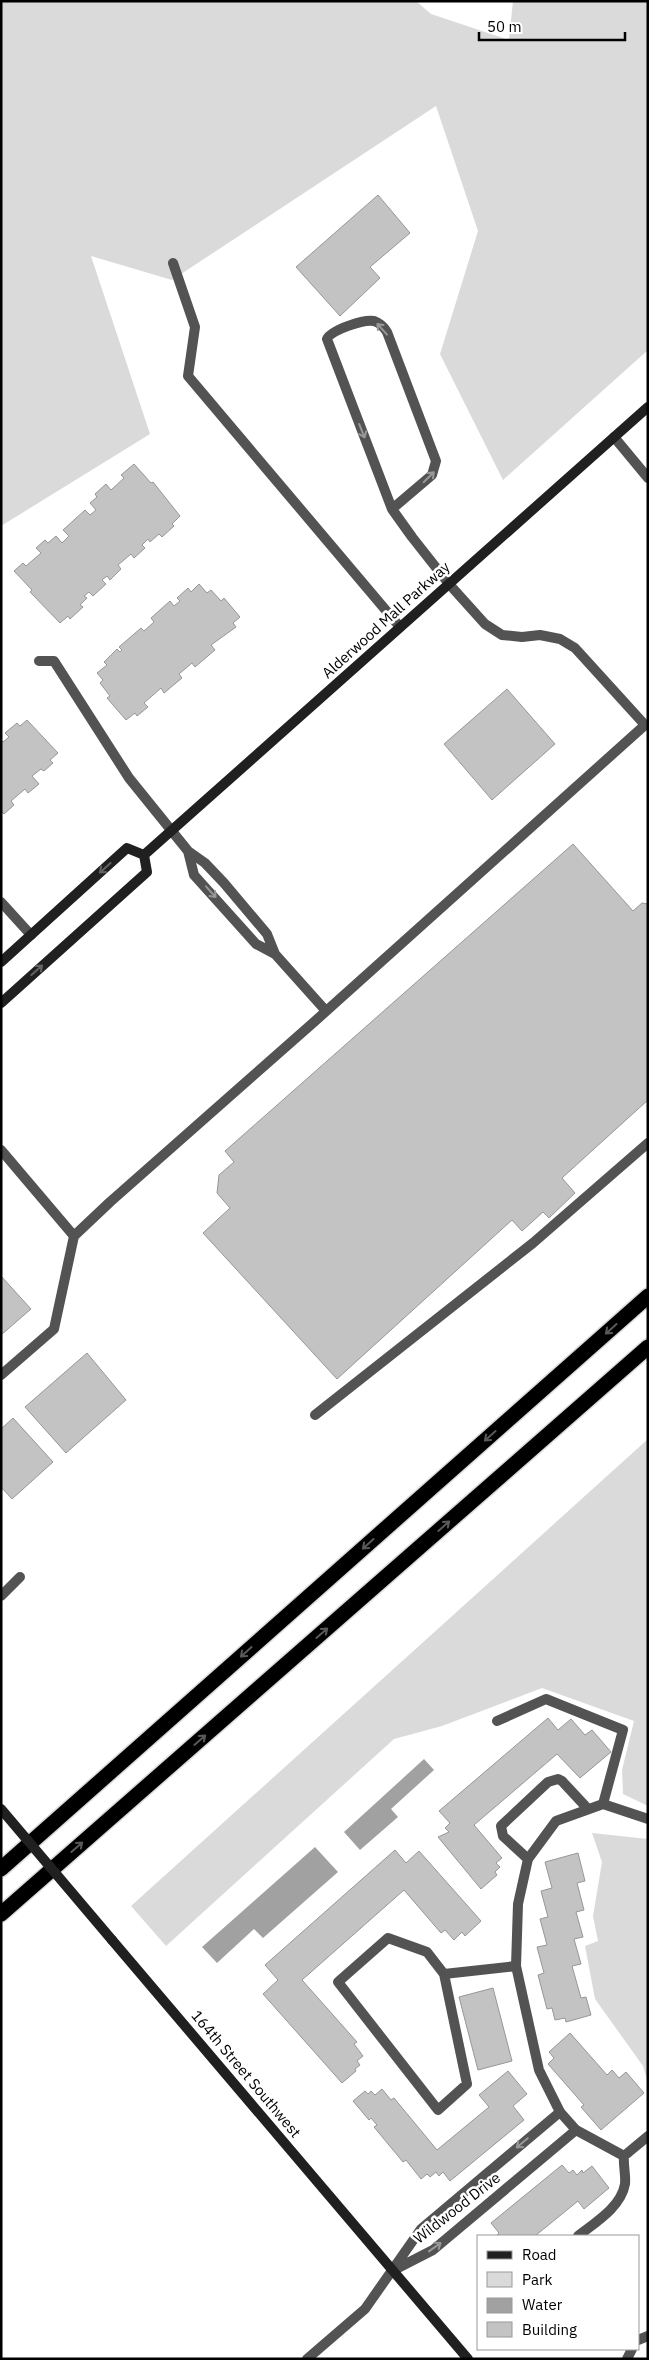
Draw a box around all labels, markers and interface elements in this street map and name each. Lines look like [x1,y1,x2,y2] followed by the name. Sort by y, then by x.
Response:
[479,10,625,42] scale bar
[487,17,522,36] text: 50 m
[377,322,388,335] one-way arrow
[357,423,367,438] one-way arrow
[423,471,435,483] one-way arrow
[318,557,454,682] street label: Alderwood Mall Parkway
[98,862,111,874] one-way arrow
[205,886,217,899] one-way arrow
[31,964,44,976] one-way arrow
[605,1323,618,1334] one-way arrow
[483,1431,496,1442] one-way arrow
[437,1520,450,1532] one-way arrow
[361,1538,374,1550] one-way arrow
[315,1627,328,1639] one-way arrow
[240,1646,253,1658] one-way arrow
[193,1734,206,1746] one-way arrow
[71,1842,84,1853] one-way arrow
[188,2006,305,2141] street label: 164th Street Southwest
[516,2137,529,2149] one-way arrow
[409,2168,504,2247] street label: Wildwood Drive
[477,2235,639,2350] legend
[428,2242,442,2252] one-way arrow
[522,2245,557,2264] text: Road
[522,2270,552,2289] text: Park
[522,2295,563,2314] text: Water
[522,2320,577,2339] text: Building

